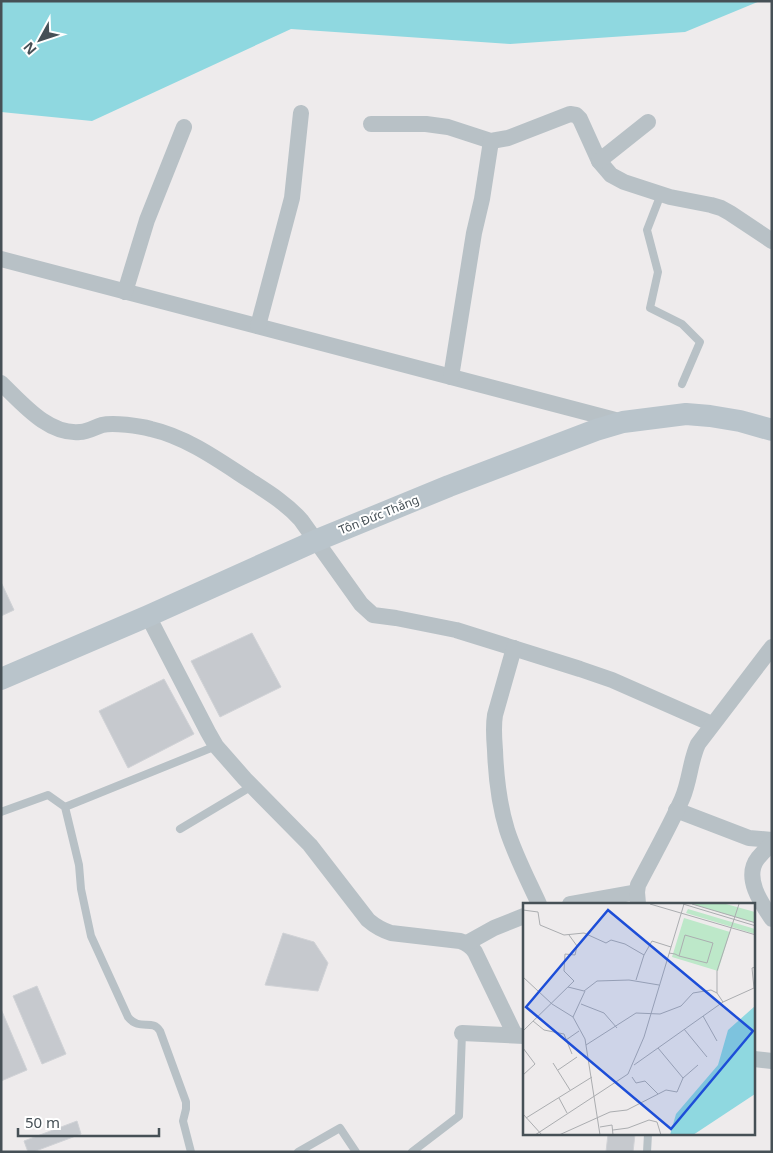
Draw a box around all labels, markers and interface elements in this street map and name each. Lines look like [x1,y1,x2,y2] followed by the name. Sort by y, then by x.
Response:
[15,15,65,65] north arrow
[19,38,41,59] text: N
[336,491,421,538] street label: Tôn Đức Thắng
[523,903,756,1136] inset map
[18,1106,159,1138] scale bar
[25,1112,60,1132] text: 50 m

